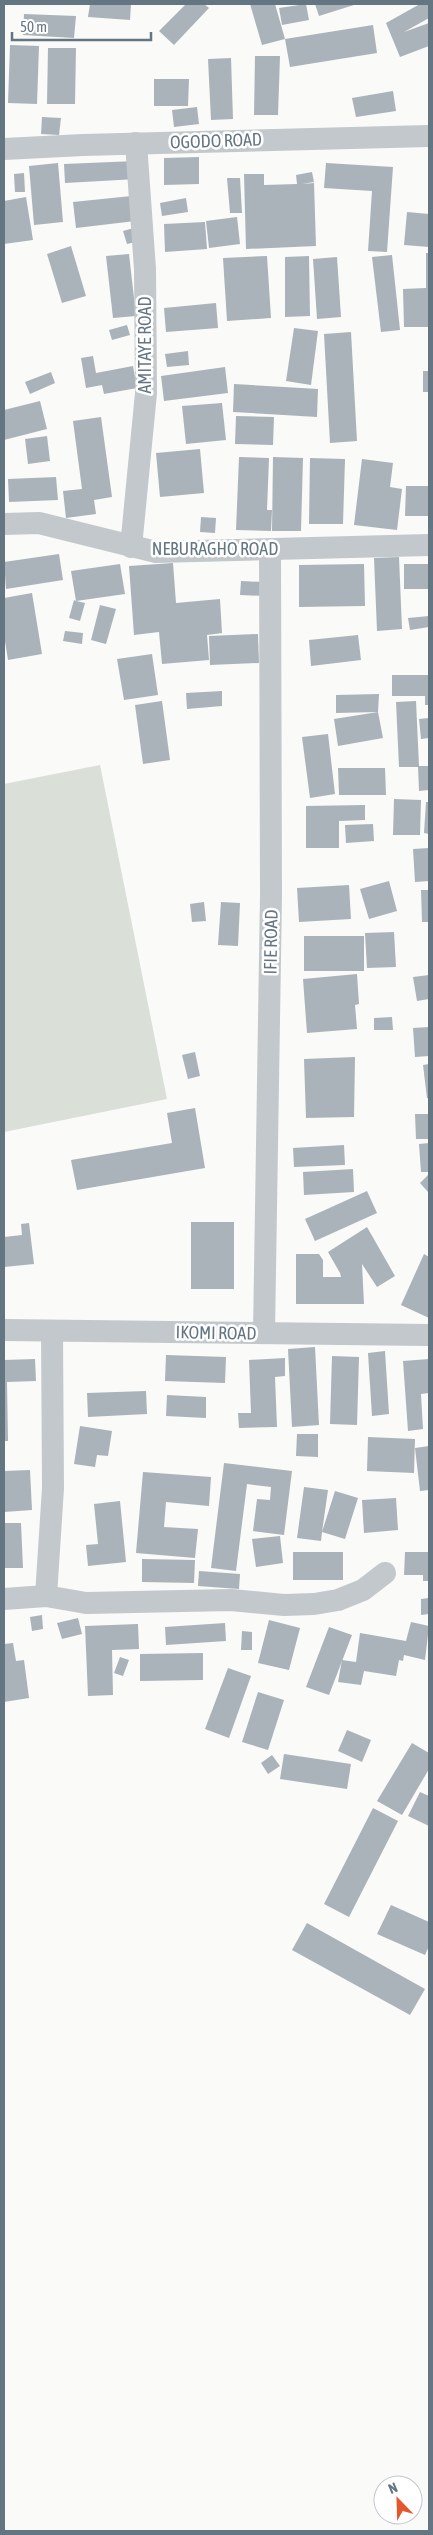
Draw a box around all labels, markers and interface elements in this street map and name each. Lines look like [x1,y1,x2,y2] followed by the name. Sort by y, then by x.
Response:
[12,10,151,42] scale bar
[20,18,47,35] text: 50 m
[170,128,262,153] street label: OGODO ROAD
[134,297,155,393] street label: AMITAYE ROAD
[152,538,278,559] street label: NEBURAGHO ROAD
[259,909,282,975] street label: IFIE ROAD
[175,1321,257,1344] street label: IKOMI ROAD
[373,2475,423,2525] north arrow
[386,2479,400,2497] text: N

